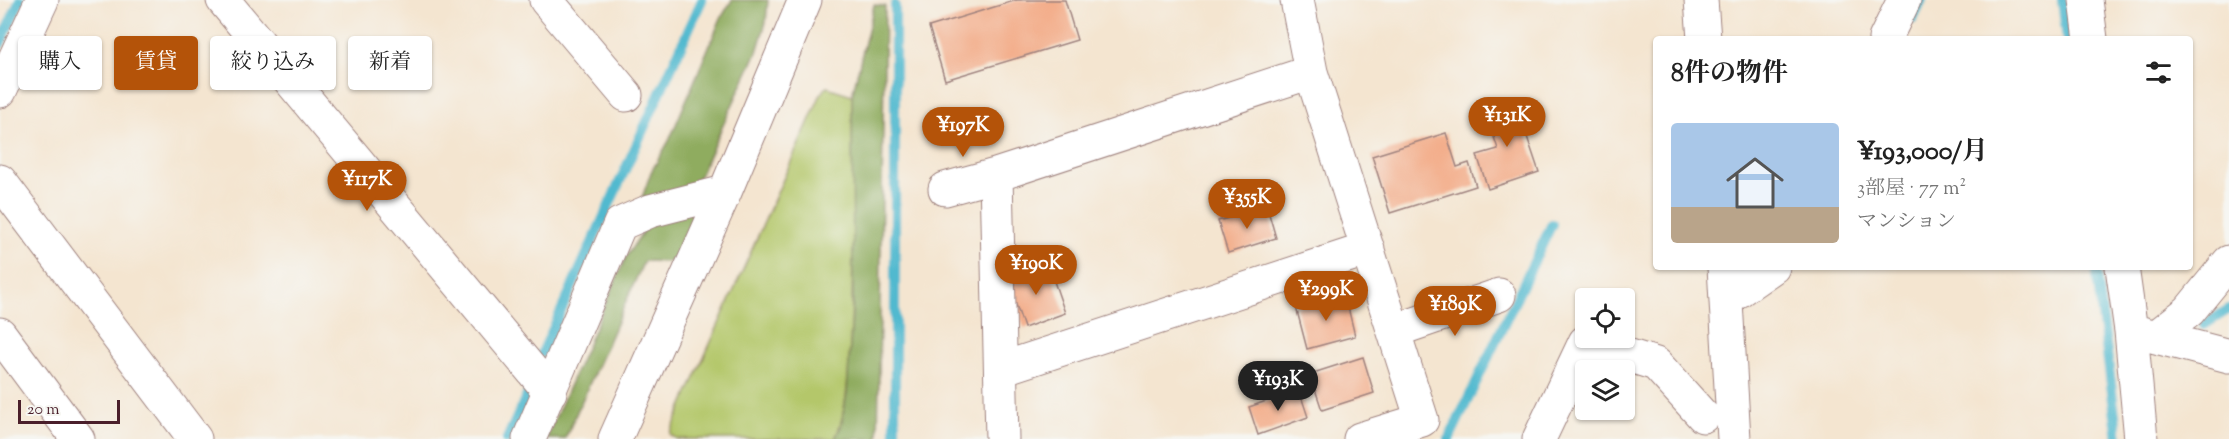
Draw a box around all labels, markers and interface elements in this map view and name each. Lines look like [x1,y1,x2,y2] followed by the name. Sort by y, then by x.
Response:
[18,36,102,90] chip: 購入
[114,36,198,90] chip: 賃貸
[210,36,336,90] chip: 絞り込み
[348,36,432,90] chip: 新着
[1671,56,1788,93] text: 8件の物件
[2142,56,2175,89] icon: filters
[1465,97,1549,148] pin: ¥131K
[1482,102,1532,131] text: ¥131K
[921,107,1005,158] pin: ¥197K
[936,112,990,141] text: ¥197K
[1857,134,1988,171] text: ¥193,000/月
[1719,147,1791,219] icon: home
[325,161,409,212] pin: ¥117K
[342,166,392,195] text: ¥117K
[1857,175,1966,204] text: 3部屋 · 77 m²
[1205,179,1289,230] pin: ¥355K
[1222,184,1272,213] text: ¥355K
[1857,208,1956,237] text: マンション
[994,245,1078,296] pin: ¥190K
[1009,250,1063,279] text: ¥190K
[1284,271,1368,322] pin: ¥299K
[1298,276,1354,305] text: ¥299K
[1413,286,1497,337] pin: ¥189K
[1575,288,1635,420] map controls
[1575,288,1635,348] button: locate
[1428,291,1482,320] text: ¥189K
[1575,360,1635,420] button: layers
[1236,361,1320,412] pin: ¥193K
[1252,366,1304,395] text: ¥193K
[18,397,120,424] scale bar
[27,399,60,422] text: 20 m

